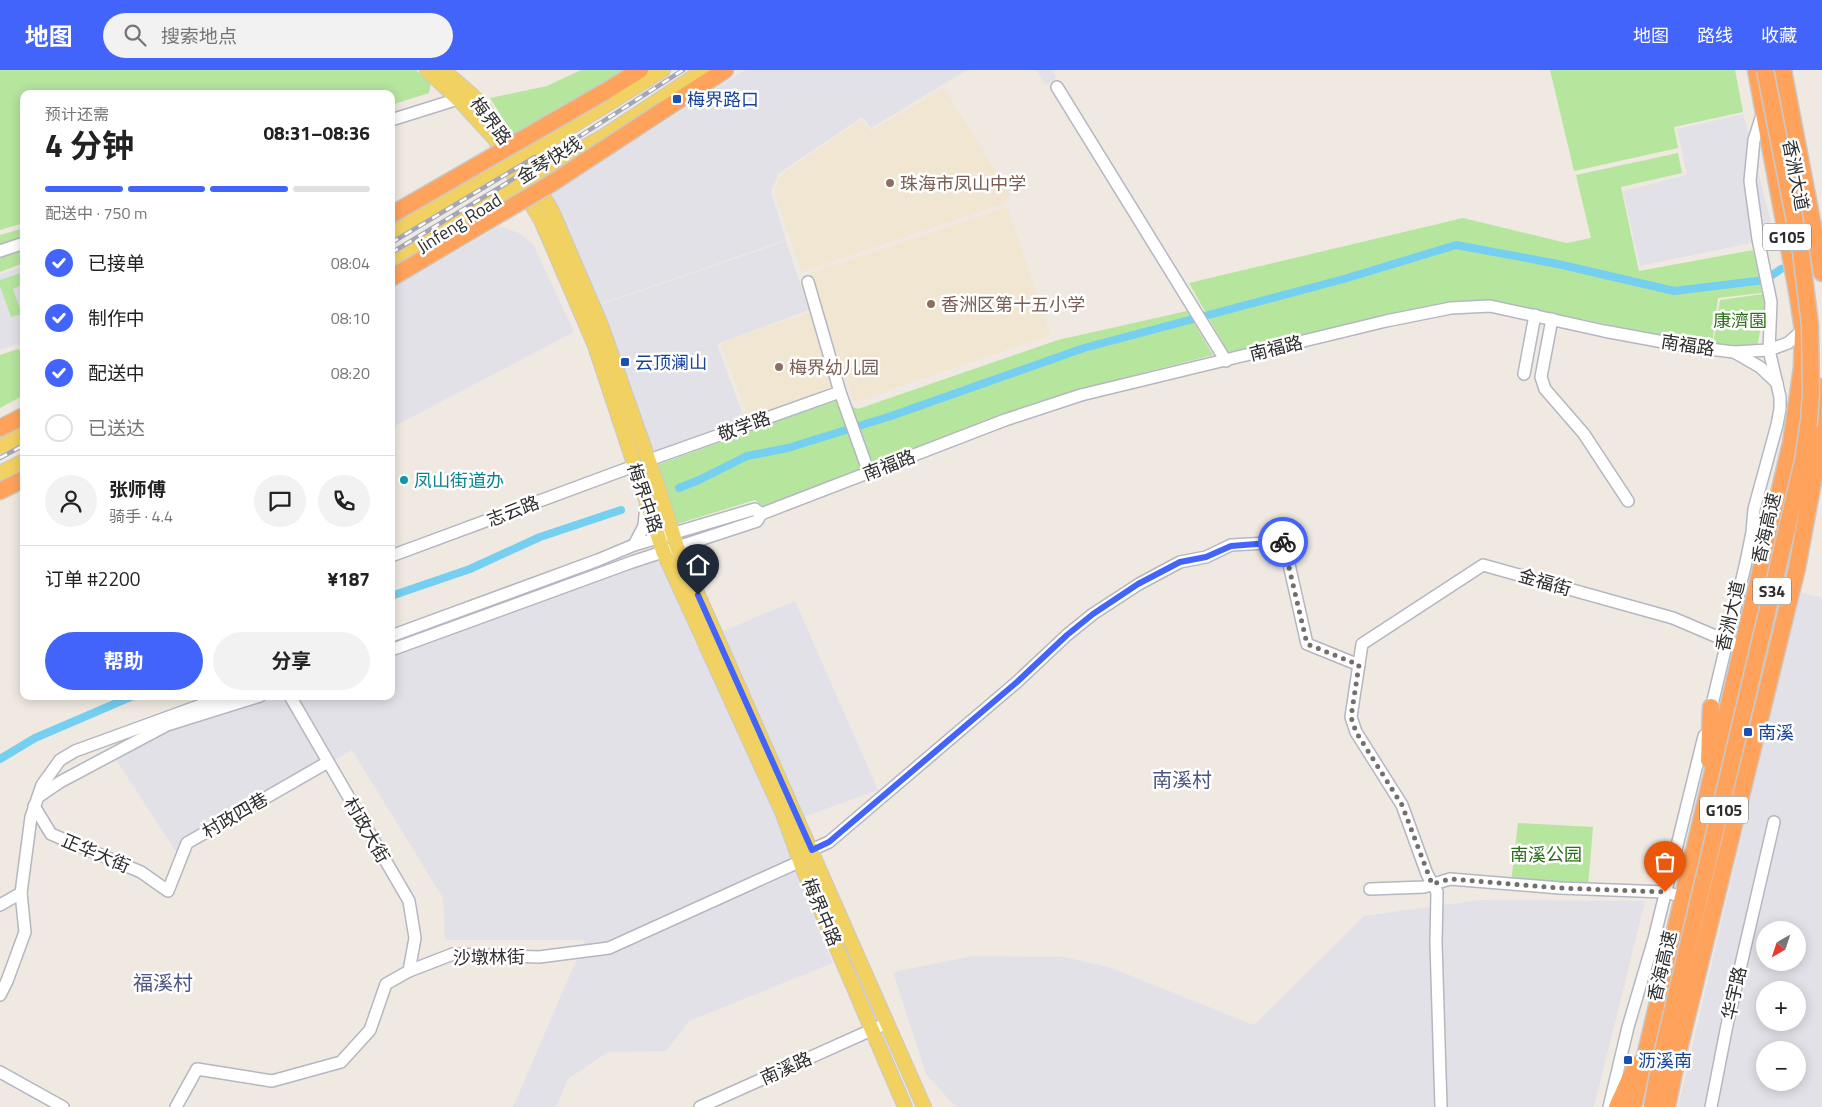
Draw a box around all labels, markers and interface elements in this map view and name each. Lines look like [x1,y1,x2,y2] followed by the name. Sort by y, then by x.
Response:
[103,13,453,58] search box
[25,18,73,54] text: 地图
[121,21,149,49] icon: search
[161,21,237,50] text: 搜索地点
[1633,22,1669,49] text: 地图
[1697,22,1733,49] text: 路线
[1761,22,1797,49] text: 收藏
[687,86,759,113] place label: 梅界路口
[464,91,518,151] street label: 梅界路
[671,93,683,105] marker: 梅界路口
[45,102,109,126] text: 预计还需
[263,118,370,147] text: 08:31–08:36
[45,121,134,169] text: 4 分钟
[511,129,587,191] street label: 金琴快线
[1776,137,1816,213] street label: 香洲大道
[900,170,1026,197] place label: 珠海市凤山中学
[884,177,896,189] marker: 珠海市凤山中学
[411,186,507,260] street label: Jinfeng Road
[45,201,147,225] text: 配送中 · 750 m
[1763,224,1811,250] road number: G105
[88,248,145,277] text: 已接单
[45,249,73,277] icon: check
[331,251,370,275] text: 08:04
[941,291,1085,318] place label: 香洲区第十五小学
[925,298,937,310] marker: 香洲区第十五小学
[88,303,145,332] text: 制作中
[45,304,73,332] icon: check
[331,306,370,330] text: 08:10
[1713,307,1767,334] park label: 康濟園
[1659,327,1717,363] street label: 南福路
[1247,328,1305,368] street label: 南福路
[635,349,707,376] place label: 云顶澜山
[789,354,879,381] place label: 梅界幼儿园
[619,356,631,368] marker: 云顶澜山
[88,358,145,387] text: 配送中
[45,359,73,387] icon: check
[331,361,370,385] text: 08:20
[773,361,785,373] marker: 梅界幼儿园
[714,404,774,448] street label: 敬学路
[88,413,145,442] text: 已送达
[859,443,919,487] street label: 南福路
[621,460,669,536] street label: 梅界中路
[414,467,504,494] place label: 凤山街道办
[109,474,166,503] text: 张师傅
[398,474,410,486] marker: 凤山街道办
[45,475,97,527] button: person
[254,475,306,527] button: chat
[318,475,370,527] button: phone
[483,489,543,533] street label: 志云路
[1745,490,1787,566] street label: 香海高速
[109,504,173,528] text: 骑手 · 4.4
[1258,517,1308,567] courier
[1269,528,1297,556] icon: bike
[677,544,719,595] pin
[684,551,712,579] icon: home
[1515,562,1575,602] street label: 金福街
[45,564,140,593] text: 订单 #2200
[327,564,370,593] text: ¥187
[1709,578,1751,654] street label: 香洲大道
[1753,578,1791,604] road number: S34
[45,632,203,690] button: 帮助
[213,632,370,690] button: 分享
[1758,719,1794,746] place label: 南溪
[1742,726,1754,738] marker: 南溪
[1152,764,1212,795] district label: 南溪村
[197,785,273,845] street label: 村政四巷
[337,792,397,868] street label: 村政大街
[1700,796,1748,824] road number: G105
[58,827,134,879] street label: 正华大街
[1510,841,1582,868] park label: 南溪公园
[1644,841,1686,892] pin
[1651,848,1679,876] icon: bag
[796,874,848,950] street label: 梅界中路
[1756,921,1806,971] north arrow
[1756,921,1806,1091] map controls
[1641,928,1683,1004] street label: 香海高速
[453,943,525,971] street label: 沙墩林街
[1715,964,1753,1022] street label: 华宇路
[133,967,193,998] district label: 福溪村
[1756,981,1806,1031] button: +
[1756,1041,1806,1091] button: −
[756,1045,816,1091] street label: 南溪路
[1638,1047,1692,1074] place label: 沥溪南
[1622,1054,1634,1066] marker: 沥溪南

